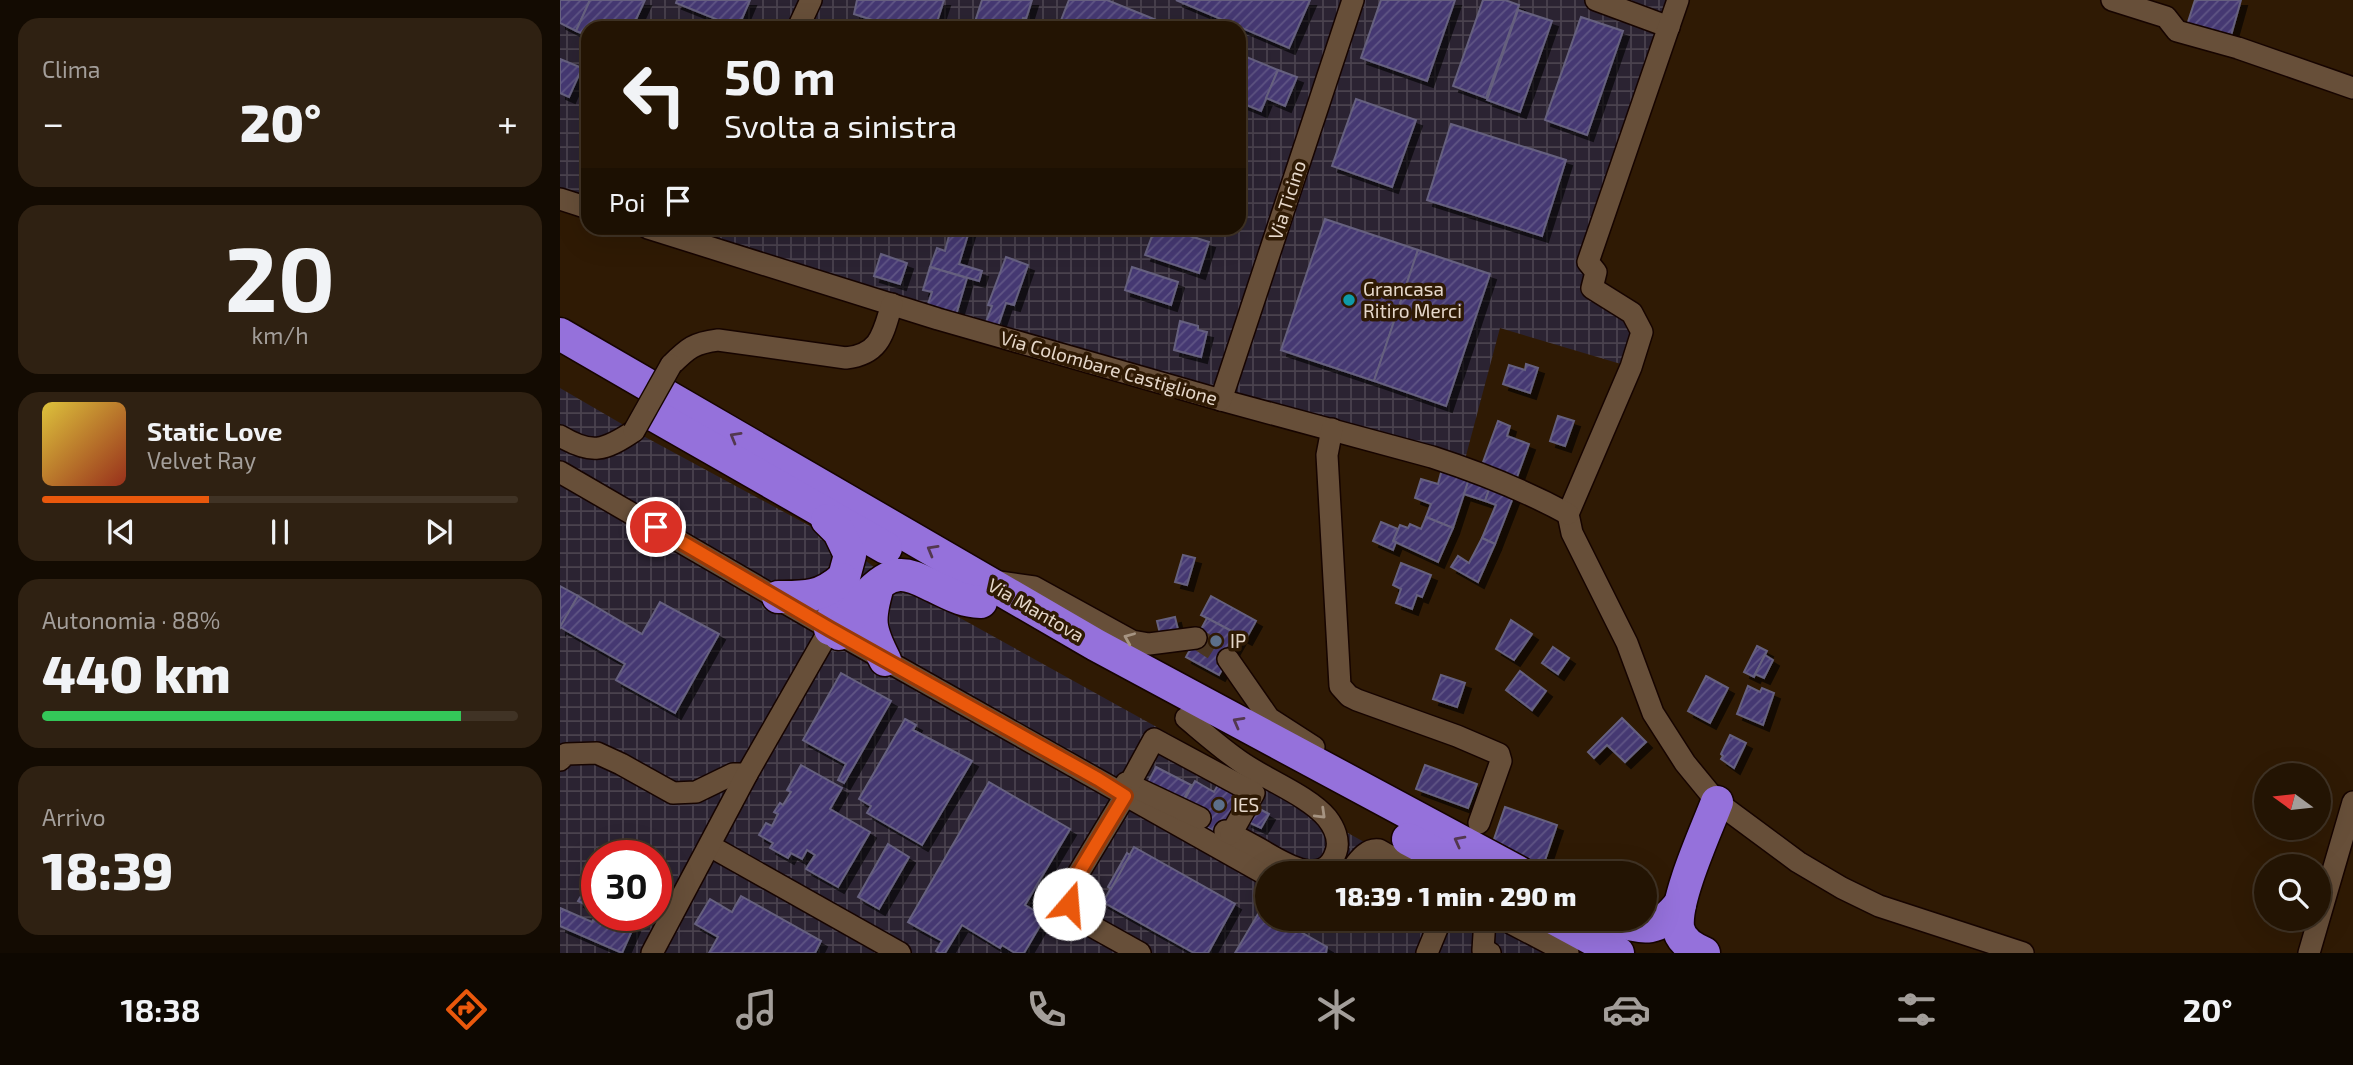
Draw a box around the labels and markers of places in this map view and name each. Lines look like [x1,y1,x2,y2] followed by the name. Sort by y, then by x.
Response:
[1363,277,1462,322] place label: Grancasa Ritiro Merci
[1341,292,1357,308] marker: Grancasa Ritiro Merci
[626,497,686,557] pin
[1230,629,1246,652] place label: IP
[1208,633,1224,649] marker: IP
[1233,793,1259,816] place label: IES
[1211,797,1227,813] marker: IES

